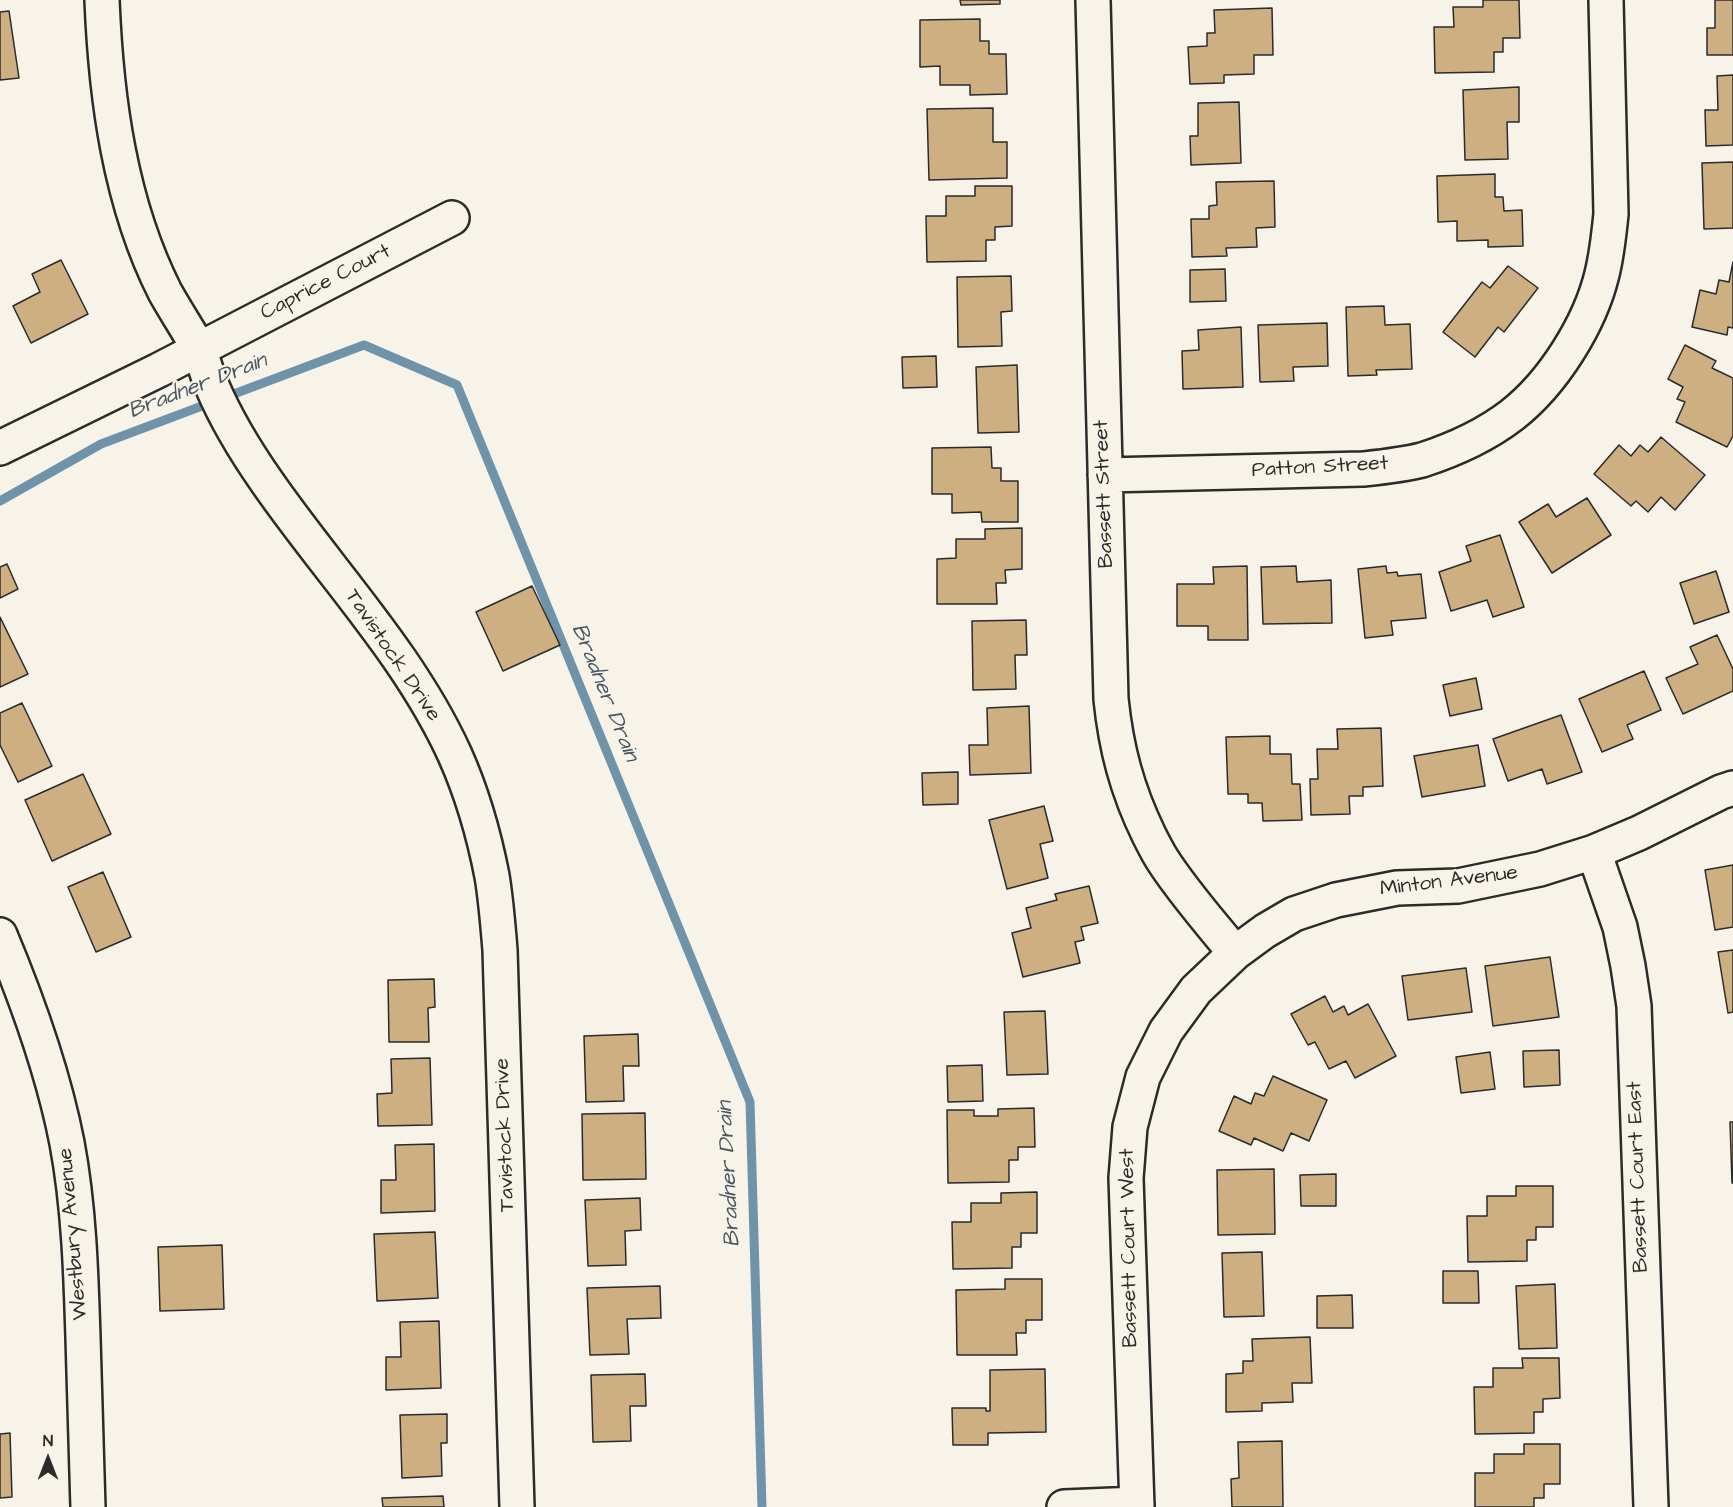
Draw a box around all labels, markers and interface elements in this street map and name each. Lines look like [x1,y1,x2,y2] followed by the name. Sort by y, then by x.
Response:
[257,239,395,327] street label: Caprice Court
[125,349,271,425] water label: Bradner Drain
[1090,419,1120,569] street label: Bassett Street
[1251,452,1389,484] street label: Patton Street
[339,585,445,727] street label: Tavistock Drive
[564,620,644,766] water label: Bradner Drain
[1379,861,1519,903] street label: Minton Avenue
[491,1058,521,1212] street label: Tavistock Drive
[1623,1081,1655,1273] street label: Bassett Court East
[713,1100,747,1248] water label: Bradner Drain
[54,1147,94,1321] street label: Westbury Avenue
[1116,1148,1144,1348] street label: Bassett Court West
[18,1429,78,1489] north arrow
[43,1430,53,1452] text: N

